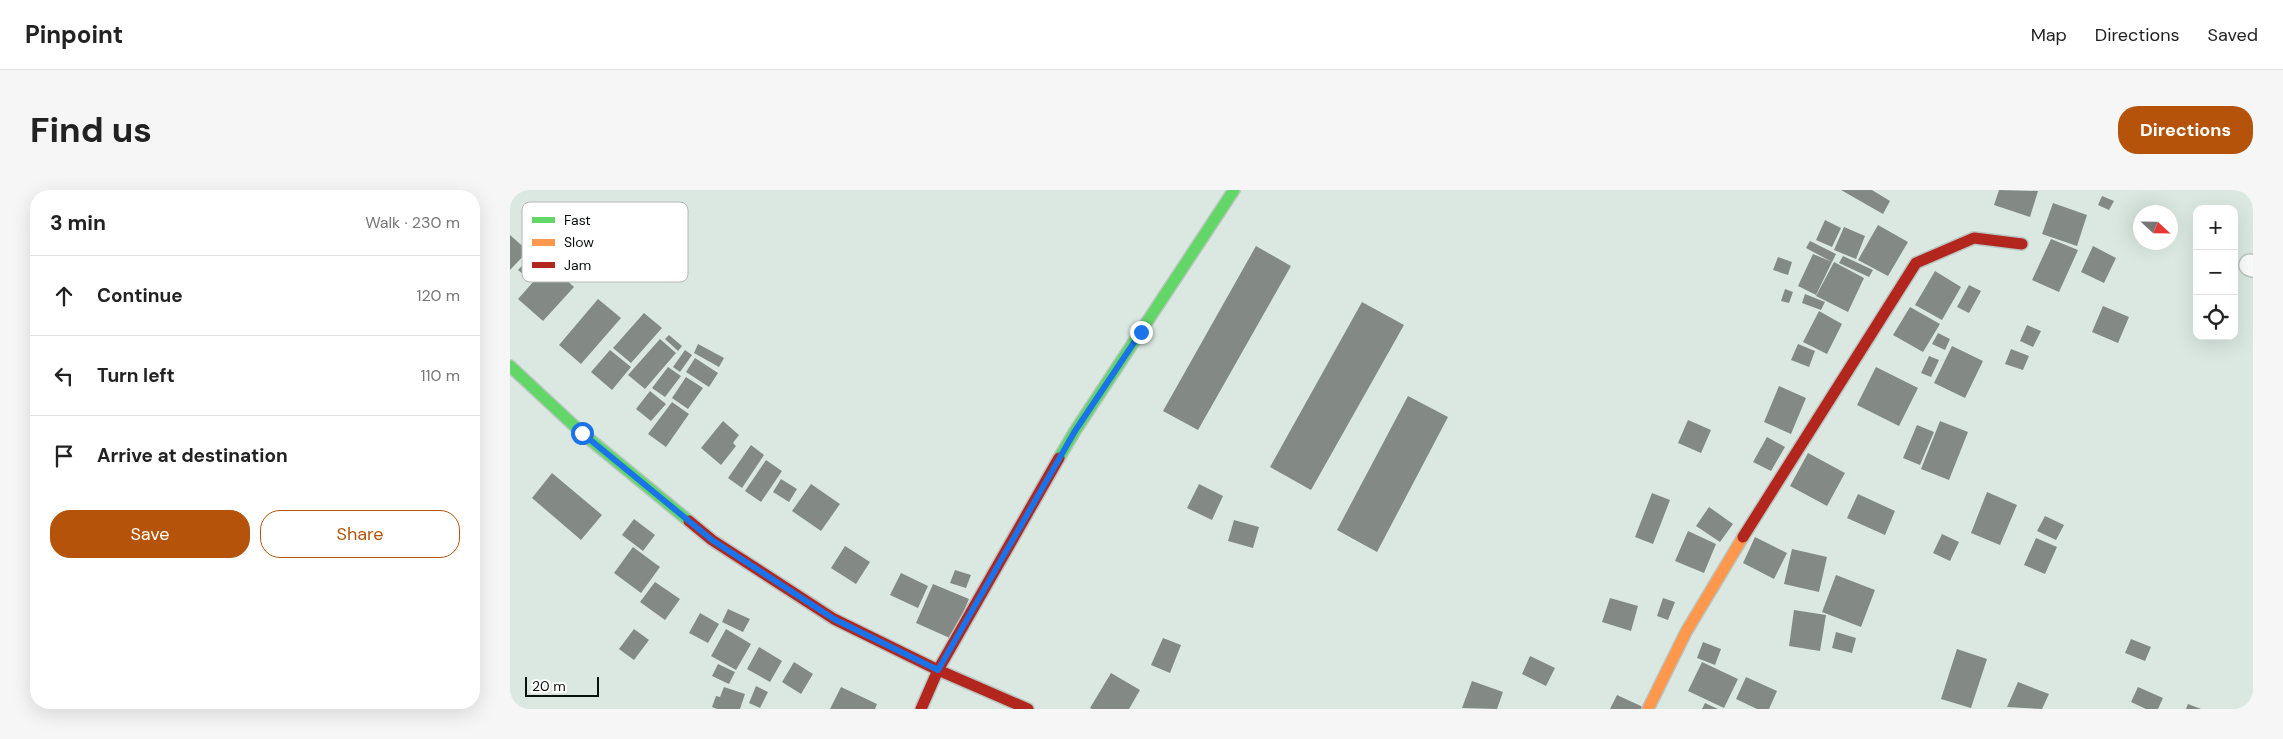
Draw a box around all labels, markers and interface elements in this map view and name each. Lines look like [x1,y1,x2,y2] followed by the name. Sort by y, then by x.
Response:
[25,19,123,50] text: Pinpoint
[2031,23,2067,47] text: Map
[2095,23,2180,47] text: Directions
[2208,23,2258,47] text: Saved
[2118,106,2253,154] button: Directions
[30,107,152,153] text: Find us
[522,202,688,282] legend
[2133,205,2178,250] north arrow
[2193,205,2238,340] map controls
[2193,205,2238,250] button: +
[50,209,106,237] text: 3 min
[564,211,591,229] text: Fast
[365,212,460,233] text: Walk · 230 m
[564,233,594,251] text: Slow
[2193,250,2238,295] button: −
[564,256,591,274] text: Jam
[50,282,78,310] icon: ahead
[97,283,183,308] text: Continue
[416,285,460,306] text: 120 m
[2193,295,2238,340] button: locate
[1130,321,1153,344] route end
[50,362,78,390] icon: left
[97,363,175,388] text: Turn left
[421,365,460,386] text: 110 m
[571,422,594,445] route start
[50,442,78,470] icon: arrive
[97,443,288,468] text: Arrive at destination
[50,510,250,558] button: Save
[260,510,460,558] button: Share
[525,674,599,697] scale bar
[532,677,566,695] text: 20 m

